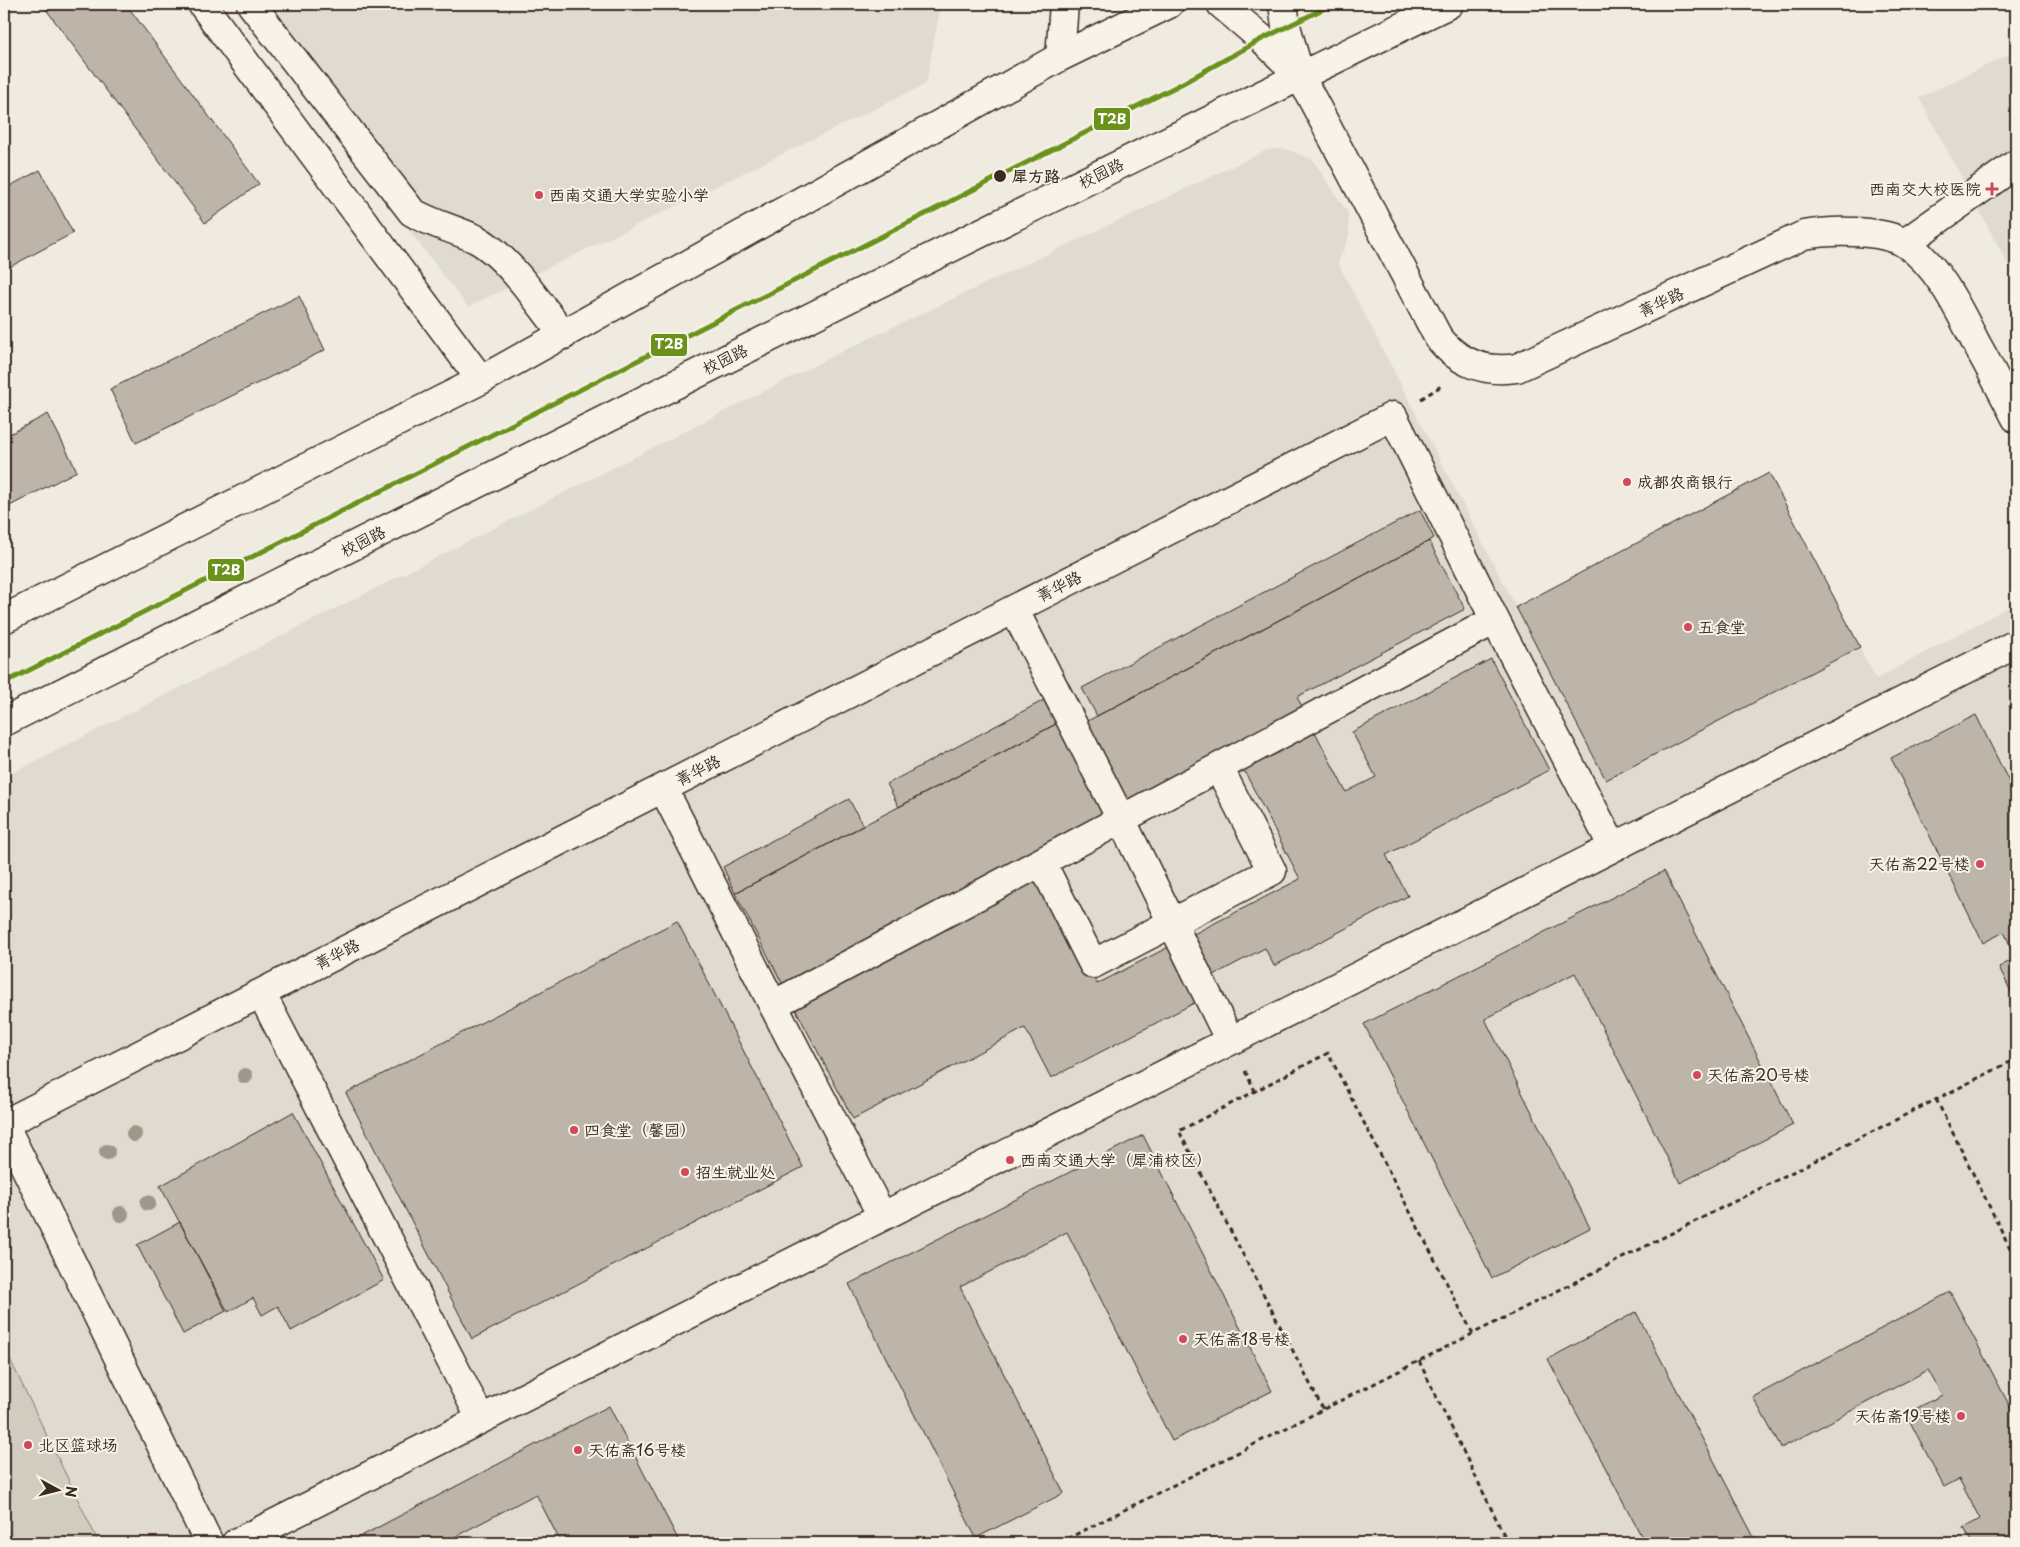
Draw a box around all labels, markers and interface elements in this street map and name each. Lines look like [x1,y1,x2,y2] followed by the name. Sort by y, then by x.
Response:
[1093,107,1131,131] line badge: T2B
[1098,108,1126,129] text: T2B
[1074,151,1127,193] street label: 校园路
[1012,163,1060,187] place label: 犀方路
[992,168,1008,184] marker: 犀方路
[1869,176,1981,200] place label: 西南交大校医院
[549,182,709,206] place label: 西南交通大学实验小学
[1985,182,1999,196] marker: 西南交大校医院
[533,189,545,201] marker: 西南交通大学实验小学
[1634,280,1687,322] street label: 菁华路
[650,333,688,357] line badge: T2B
[655,333,683,354] text: T2B
[698,337,751,379] street label: 校园路
[1637,469,1733,493] place label: 成都农商银行
[1621,476,1633,488] marker: 成都农商银行
[336,519,389,562] street label: 校园路
[207,558,245,582] line badge: T2B
[212,559,240,580] text: T2B
[1032,564,1085,607] street label: 菁华路
[1698,614,1746,638] place label: 五食堂
[1682,621,1694,633] marker: 五食堂
[671,748,724,791] street label: 菁华路
[1868,851,1970,875] place label: 天佑斋22号楼
[1974,858,1986,870] marker: 天佑斋22号楼
[310,932,363,975] street label: 菁华路
[1707,1062,1810,1086] place label: 天佑斋20号楼
[1691,1069,1703,1081] marker: 天佑斋20号楼
[584,1117,696,1141] place label: 四食堂（馨园）
[568,1124,580,1136] marker: 四食堂（馨园）
[1020,1147,1212,1171] place label: 西南交通大学（犀浦校区）
[1004,1154,1016,1166] marker: 西南交通大学（犀浦校区）
[695,1159,776,1183] place label: 招生就业处
[679,1166,691,1178] marker: 招生就业处
[1193,1326,1290,1350] place label: 天佑斋18号楼
[1177,1333,1189,1345] marker: 天佑斋18号楼
[1854,1403,1951,1427] place label: 天佑斋19号楼
[1955,1410,1967,1422] marker: 天佑斋19号楼
[38,1432,118,1456] place label: 北区篮球场
[588,1437,686,1461] place label: 天佑斋16号楼
[22,1439,34,1451] marker: 北区篮球场
[572,1444,584,1456] marker: 天佑斋16号楼
[32,1464,82,1514] north arrow
[60,1485,82,1498] text: N

